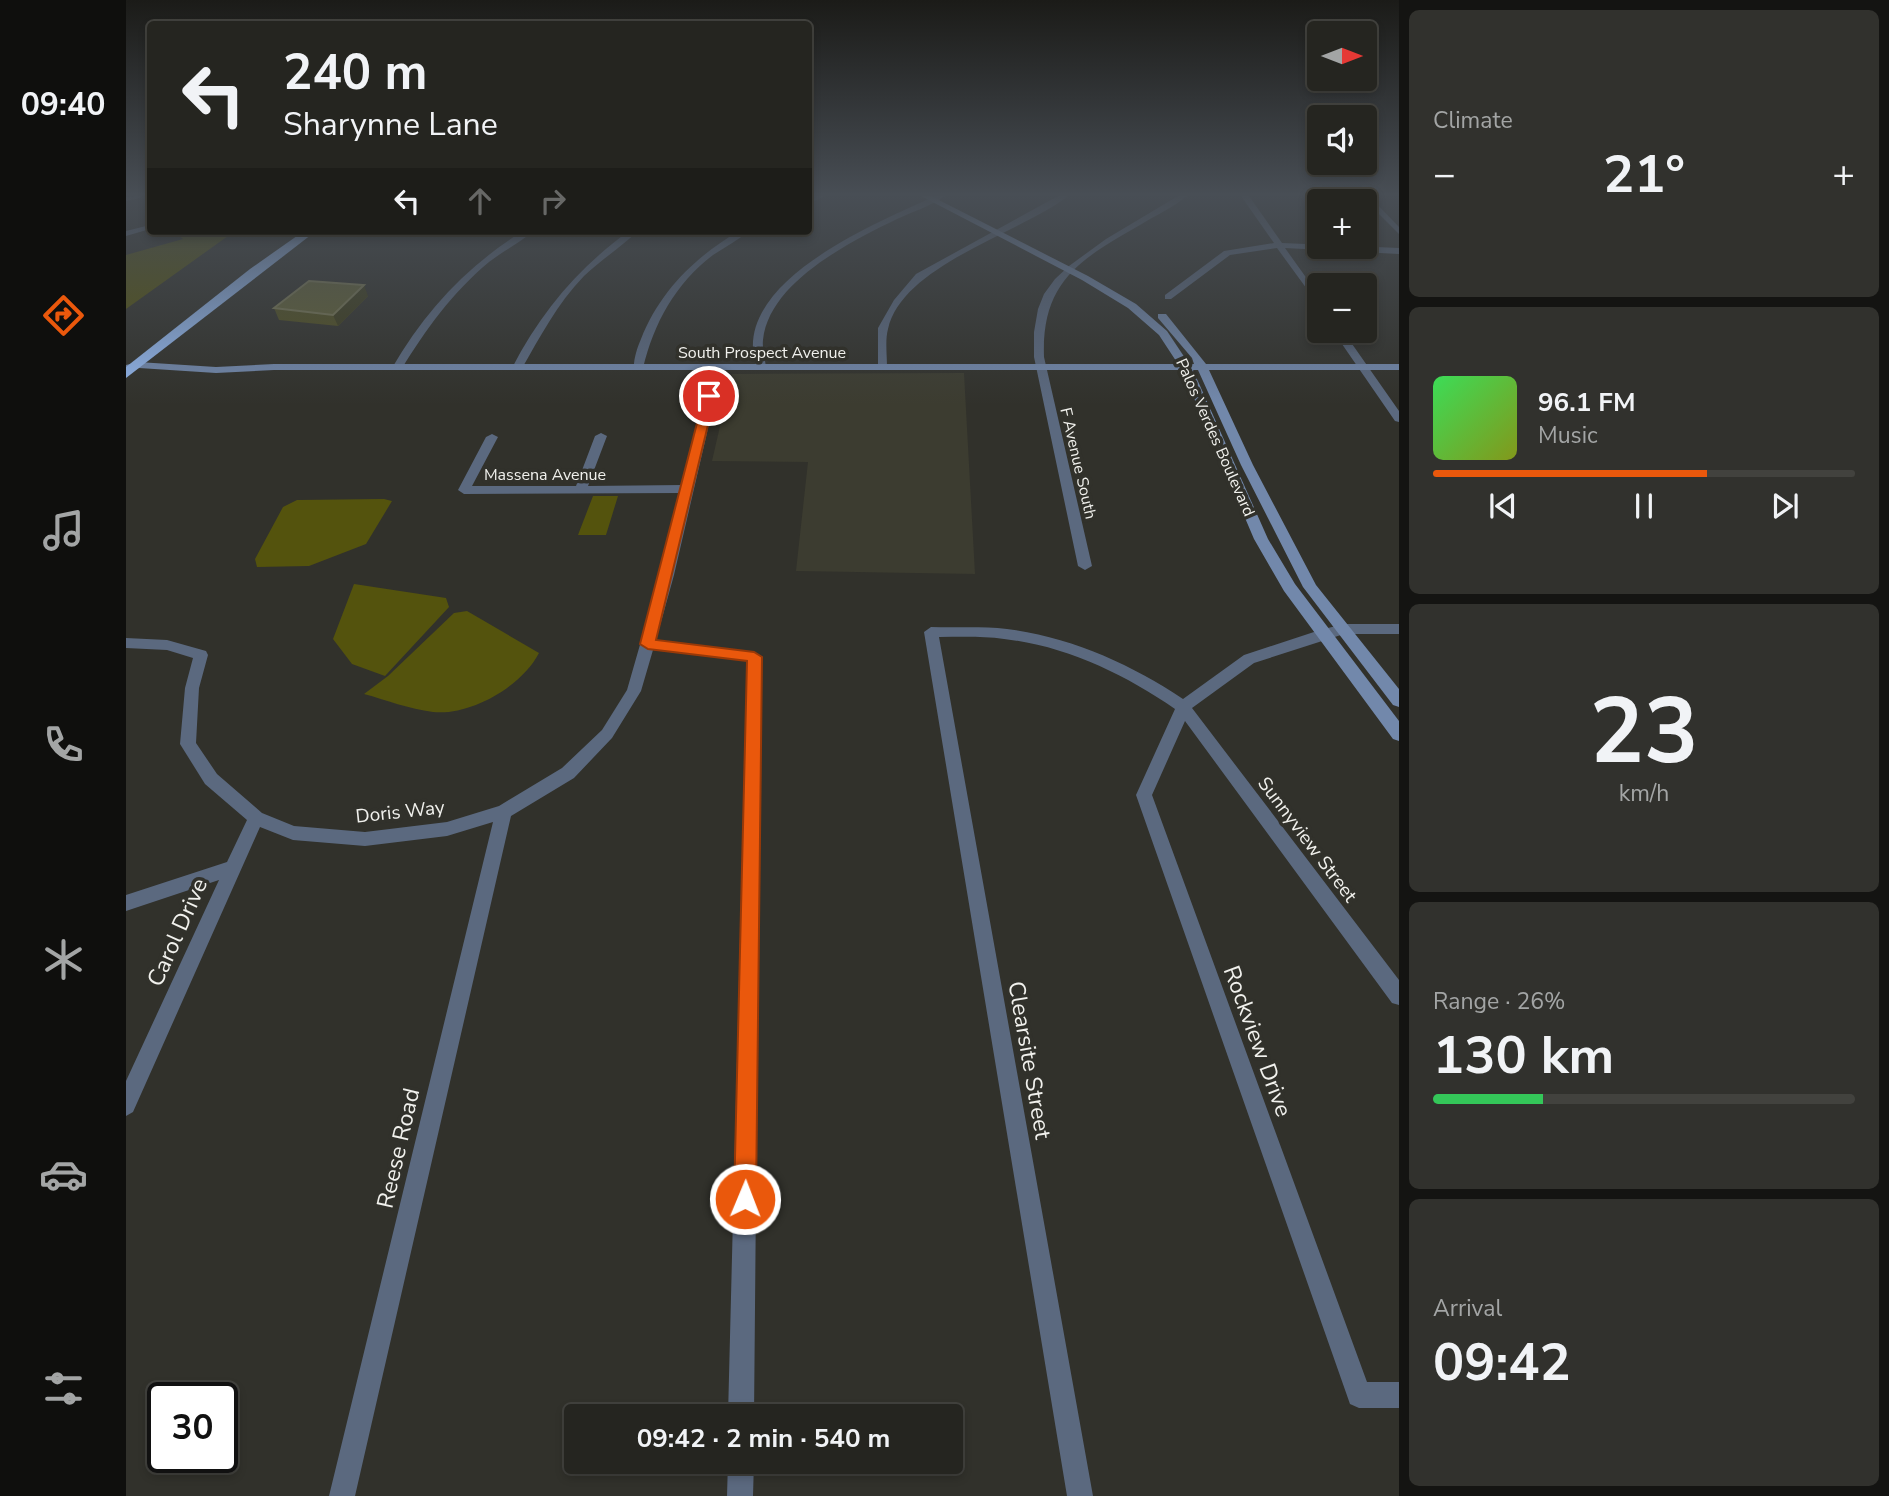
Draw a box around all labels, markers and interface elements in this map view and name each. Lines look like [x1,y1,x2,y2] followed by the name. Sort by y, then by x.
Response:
[1307,21,1377,91] north arrow
[1307,21,1377,343] map controls
[283,39,427,106] text: 240 m
[168,49,259,140] icon: left
[21,83,105,126] text: 09:40
[283,103,498,146] text: Sharynne Lane
[1307,105,1377,175] button: sound
[1433,105,1513,136] text: Climate
[1603,139,1685,210] text: 21°
[1433,149,1456,200] text: −
[1832,149,1855,200] text: +
[388,182,426,220] icon: left
[461,182,499,220] icon: ahead
[534,182,572,220] icon: right
[1307,189,1377,259] button: +
[1307,273,1377,343] button: −
[39,291,88,340] icon: directions
[678,342,846,364] street label: South Prospect Avenue
[1170,355,1260,520] street label: Palos Verdes Boulevard
[679,366,739,426] pin
[690,377,728,415] icon: arrive
[1538,385,1635,420] text: 96.1 FM
[1055,405,1102,521] street label: F Avenue South
[1538,420,1598,451] text: Music
[484,464,606,486] street label: Massena Avenue
[1484,487,1522,525] icon: previous
[1625,487,1663,525] icon: pause
[1766,487,1804,525] icon: next
[39,506,88,555] icon: music
[1589,670,1699,794] text: 23
[39,720,88,769] icon: phone
[1251,772,1363,908] street label: Sunnyview Street
[1619,778,1669,809] text: km/h
[354,794,446,830] street label: Doris Way
[140,873,215,991] street label: Carol Drive
[39,935,88,984] icon: climate
[1216,961,1299,1121] street label: Rockview Drive
[1000,979,1059,1142] street label: Clearsite Street
[1433,986,1565,1017] text: Range · 26%
[1433,1020,1614,1091] text: 130 km
[370,1085,427,1211] street label: Reese Road
[39,1150,88,1199] icon: car
[708,1162,782,1236] position arrow
[1433,1293,1502,1324] text: Arrival
[1433,1327,1571,1398] text: 09:42
[39,1364,88,1413] icon: filters
[147,1382,238,1473] speed limit sign: 30
[637,1421,890,1456] text: 09:42 · 2 min · 540 m

